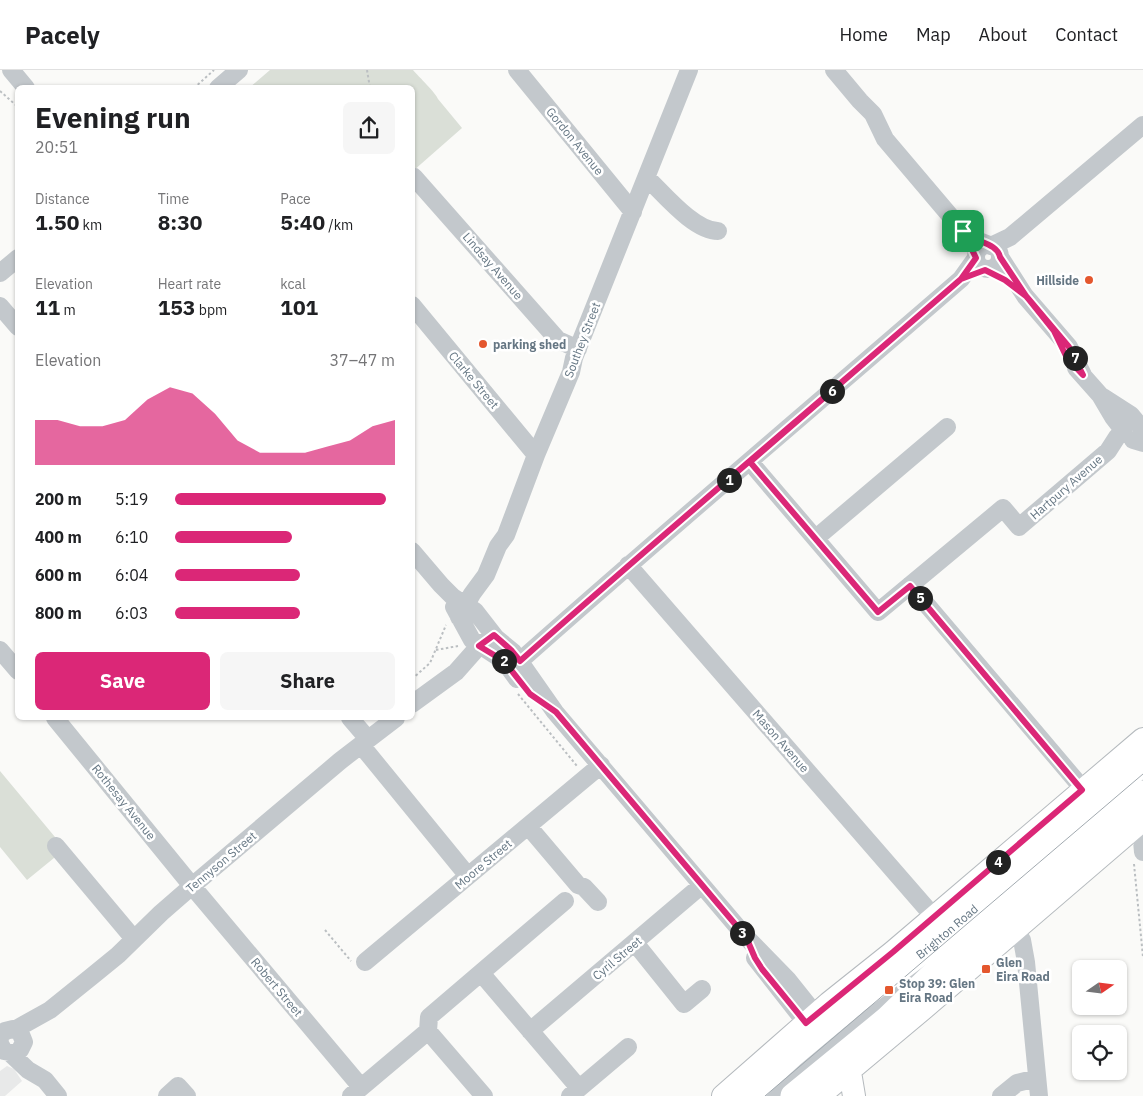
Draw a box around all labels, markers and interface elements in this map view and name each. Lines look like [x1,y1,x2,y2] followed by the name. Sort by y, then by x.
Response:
[25,19,100,51] text: Pacely
[840,23,888,46] text: Home
[916,23,951,46] text: Map
[979,23,1027,46] text: About
[1055,23,1118,46] text: Contact
[35,99,191,136] text: Evening run
[343,102,395,154] button: share
[543,104,607,178] street label: Gordon Avenue
[35,137,78,157] text: 20:51
[35,190,90,208] text: Distance
[158,190,189,208] text: Time
[280,190,311,208] text: Pace
[35,208,79,236] text: 1.50
[158,208,202,236] text: 8:30
[280,208,325,236] text: 5:40
[942,210,984,252] pin
[79,216,102,234] text: km
[325,216,353,234] text: /km
[949,217,977,245] icon: arrive
[460,229,526,303] street label: Lindsay Avenue
[1036,273,1079,288] place label: Hillside
[1083,274,1095,286] marker: Hillside
[35,275,93,293] text: Elevation
[158,275,221,293] text: Heart rate
[280,275,306,293] text: kcal
[35,293,60,321] text: 11
[158,293,195,321] text: 153
[280,293,318,321] text: 101
[561,300,603,380] street label: Southey Street
[60,301,76,319] text: m
[195,301,227,319] text: bpm
[493,337,566,352] place label: parking shed
[477,338,489,350] marker: parking shed
[1062,346,1088,370] pin: 7
[446,348,502,412] street label: Clarke Street
[1071,349,1080,367] text: 7
[35,350,101,370] text: Elevation
[329,350,395,370] text: 37–47 m
[820,378,844,404] pin: 6
[828,382,837,400] text: 6
[1027,451,1105,522] street label: Hartpury Avenue
[716,468,742,492] pin: 1
[725,471,734,489] text: 1
[35,489,82,509] text: 200 m
[115,489,148,509] text: 5:19
[35,527,82,547] text: 400 m
[115,527,148,547] text: 6:10
[35,565,82,585] text: 600 m
[115,565,148,585] text: 6:04
[908,586,932,610] pin: 5
[916,589,925,607] text: 5
[35,603,82,623] text: 800 m
[115,603,148,623] text: 6:03
[492,648,516,674] pin: 2
[35,652,210,710] button: Save
[220,652,395,710] button: Share
[500,652,509,670] text: 2
[750,706,813,776] street label: Mason Avenue
[89,761,159,843] street label: Rothesay Avenue
[183,828,259,896] street label: Tennyson Street
[451,836,515,892] street label: Moore Street
[986,850,1010,874] pin: 4
[994,853,1003,871] text: 4
[913,901,981,962] street label: Brighton Road
[730,920,754,946] pin: 3
[738,924,747,942] text: 3
[589,933,645,983] street label: Cyril Street
[248,955,306,1019] street label: Robert Street
[996,955,1050,984] place label: Glen Eira Road
[1072,960,1128,1015] north arrow
[1072,960,1127,1080] map controls
[980,963,992,975] marker: Glen Eira Road
[899,976,975,1005] place label: Stop 39: Glen Eira Road
[883,984,895,996] marker: Stop 39: Glen Eira Road
[1072,1025,1127,1080] button: locate

